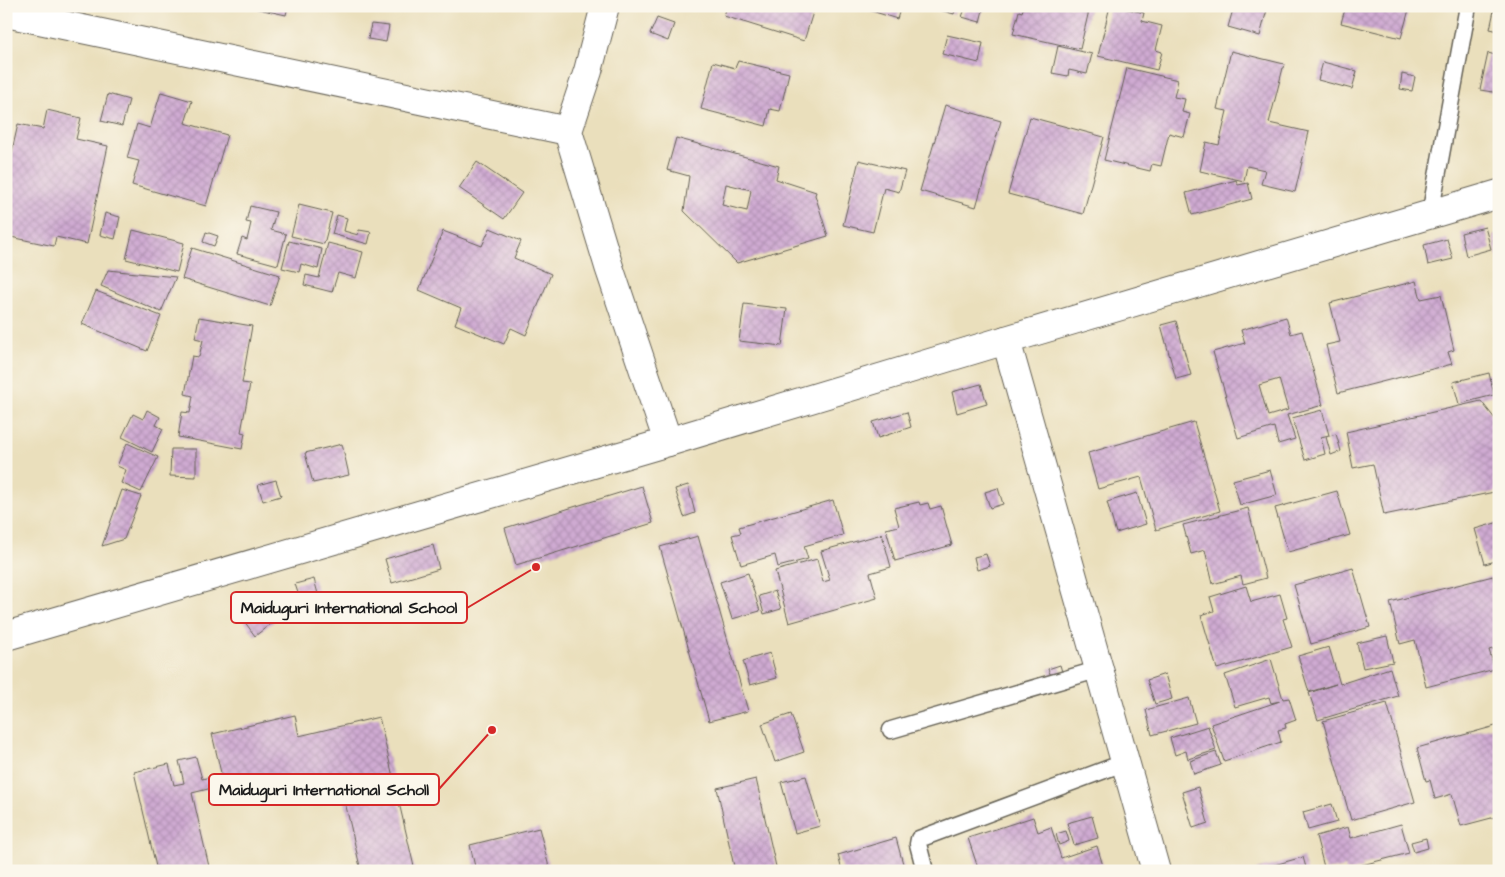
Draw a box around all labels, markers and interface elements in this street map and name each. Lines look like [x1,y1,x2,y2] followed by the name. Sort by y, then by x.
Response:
[231,592,467,623] callout: Maiduguri International School
[241,597,458,621] text: Maiduguri International School
[209,774,439,805] callout: Maiduguri International Scholl
[219,779,429,803] text: Maiduguri International Scholl

